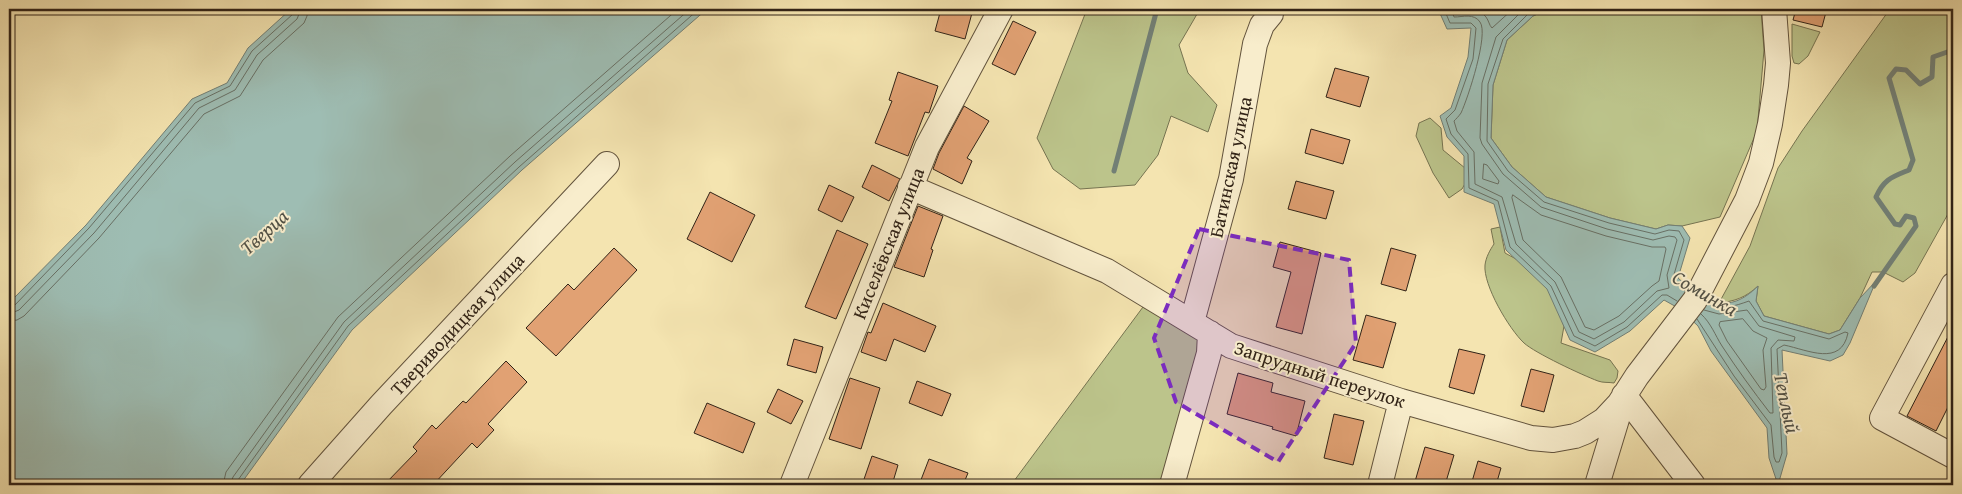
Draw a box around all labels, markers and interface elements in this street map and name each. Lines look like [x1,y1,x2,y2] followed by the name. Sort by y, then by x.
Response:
[1201,94,1259,240] street label: Батинская улица
[845,163,931,323] street label: Киселёвская улица
[233,202,295,261] water label: Тверца
[383,246,531,402] street label: Твериводицкая улица
[1667,262,1744,323] water label: Соминка
[1231,333,1409,415] street label: Запрудный переулок
[1767,370,1808,436] water label: Теплый

